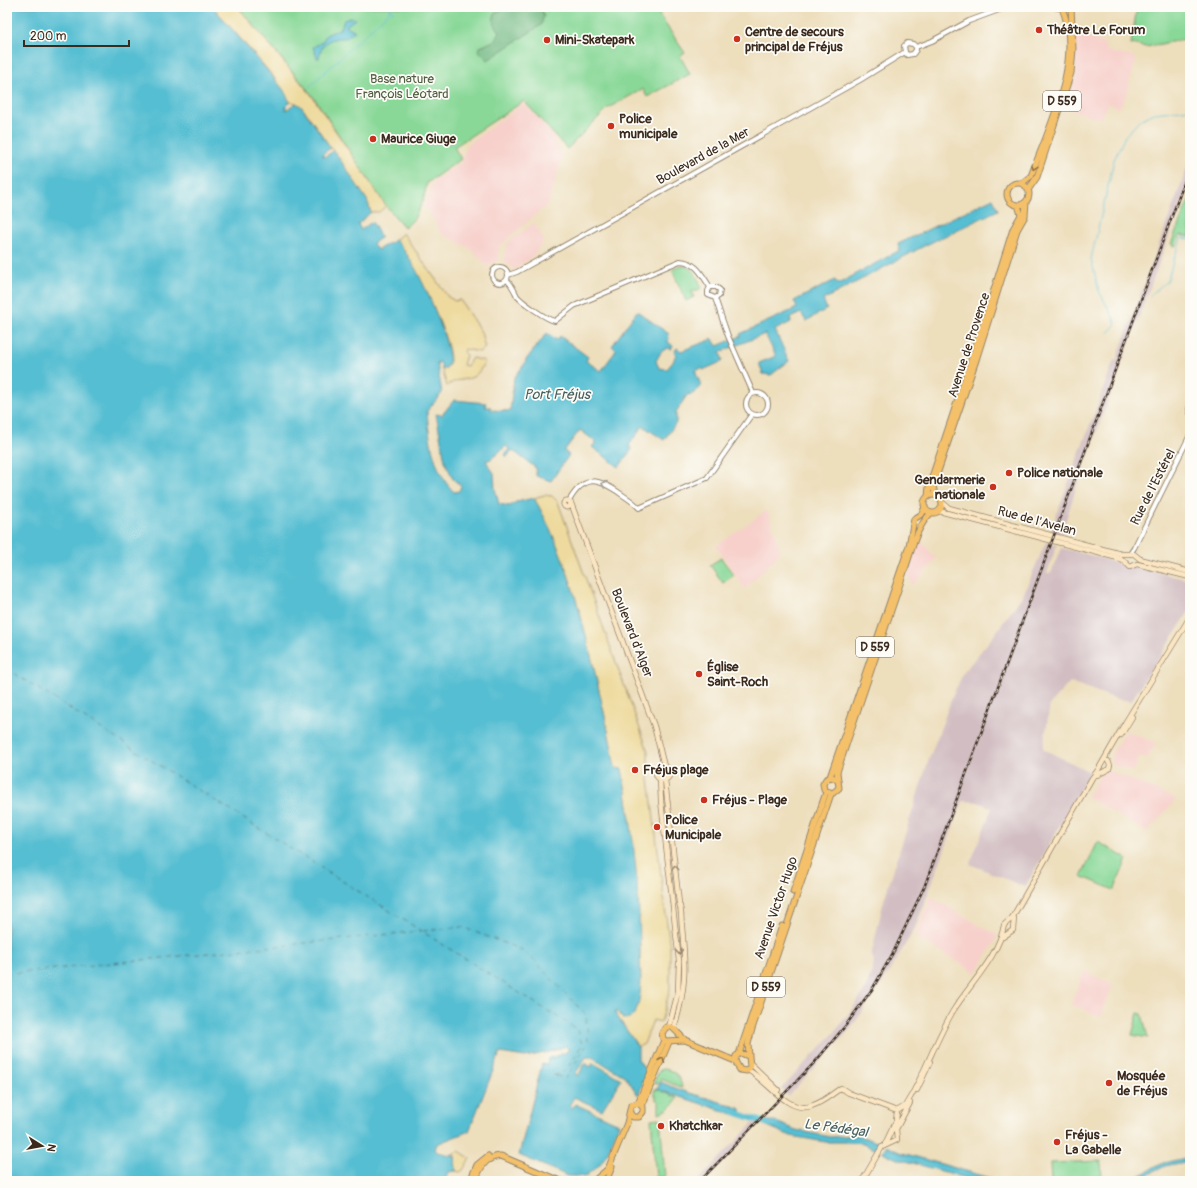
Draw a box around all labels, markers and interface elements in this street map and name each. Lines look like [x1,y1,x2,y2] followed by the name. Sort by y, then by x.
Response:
[24,22,129,48] scale bar
[1046,22,1146,38] place label: Théâtre Le Forum
[745,24,844,55] place label: Centre de secours principal de Fréjus
[1034,25,1044,35] marker: Théâtre Le Forum
[30,29,67,44] text: 200 m
[555,32,635,48] place label: Mini-Skatepark
[732,34,742,44] marker: Centre de secours principal de Fréjus
[542,35,552,45] marker: Mini-Skatepark
[355,71,449,102] park label: Base nature François Léotard
[1043,91,1081,111] road number: D 559
[619,111,678,142] place label: Police municipale
[606,121,616,131] marker: Police municipale
[654,124,753,188] street label: Boulevard de la Mer
[381,131,456,147] place label: Maurice Giuge
[368,134,378,144] marker: Maurice Giuge
[1030,163,1039,170] one-way arrow
[945,290,994,399] street label: Avenue de Provence
[524,386,592,403] water label: Port Fréjus
[1127,446,1179,528] street label: Rue de l'Estérel
[1017,465,1103,481] place label: Police nationale
[1004,468,1014,478] marker: Police nationale
[915,472,986,503] place label: Gendarmerie nationale
[601,481,608,489] one-way arrow
[988,482,998,492] marker: Gendarmerie nationale
[996,503,1078,539] street label: Rue de l'Avelan
[608,586,656,680] street label: Boulevard d'Alger
[856,637,894,657] road number: D 559
[707,659,768,690] place label: Église Saint-Roch
[694,669,704,679] marker: Église Saint-Roch
[643,762,709,778] place label: Fréjus plage
[630,765,640,775] marker: Fréjus plage
[712,792,787,808] place label: Fréjus - Plage
[699,795,709,805] marker: Fréjus - Plage
[665,812,722,843] place label: Police Municipale
[652,822,662,832] marker: Police Municipale
[751,855,801,961] street label: Avenue Victor Hugo
[671,865,680,871] one-way arrow
[674,949,683,955] one-way arrow
[747,977,785,997] road number: D 559
[657,1056,665,1064] one-way arrow
[1117,1068,1167,1099] place label: Mosquée de Fréjus
[1104,1078,1114,1088] marker: Mosquée de Fréjus
[803,1115,871,1141] water label: Le Pédégal
[669,1118,723,1134] place label: Khatchkar
[656,1121,666,1131] marker: Khatchkar
[22,1126,62,1166] north arrow
[1065,1127,1122,1158] place label: Fréjus - La Gabelle
[1052,1137,1062,1147] marker: Fréjus - La Gabelle
[44,1143,58,1153] text: N

